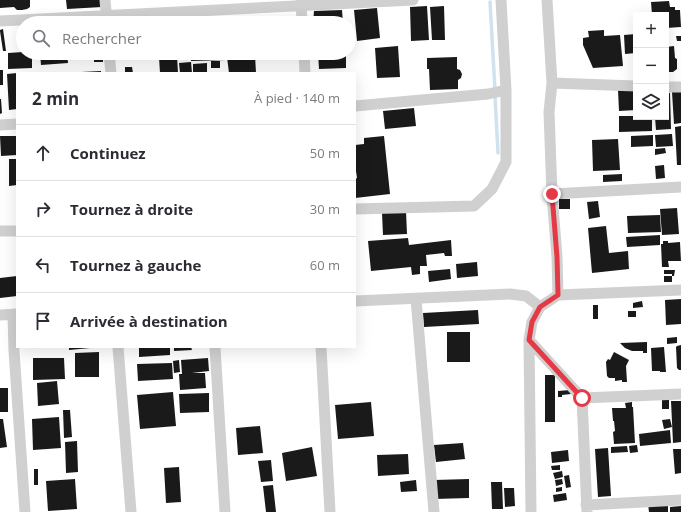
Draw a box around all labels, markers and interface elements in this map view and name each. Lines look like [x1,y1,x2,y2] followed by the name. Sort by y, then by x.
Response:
[633,12,669,120] map controls
[633,12,669,48] button: +
[16,16,356,60] search box
[30,27,52,49] icon: search
[62,28,142,48] text: Rechercher
[633,48,669,84] button: −
[633,84,669,120] button: layers
[32,87,79,110] text: 2 min
[254,89,340,107] text: À pied · 140 m
[32,142,54,164] icon: ahead
[70,143,146,163] text: Continuez
[310,144,340,162] text: 50 m
[543,185,561,203] route end
[32,198,54,220] icon: right
[70,199,193,219] text: Tournez à droite
[310,200,340,218] text: 30 m
[32,254,54,276] icon: left
[70,255,201,275] text: Tournez à gauche
[310,256,340,274] text: 60 m
[32,310,54,332] icon: arrive
[70,311,228,331] text: Arrivée à destination
[573,389,591,407] route start

